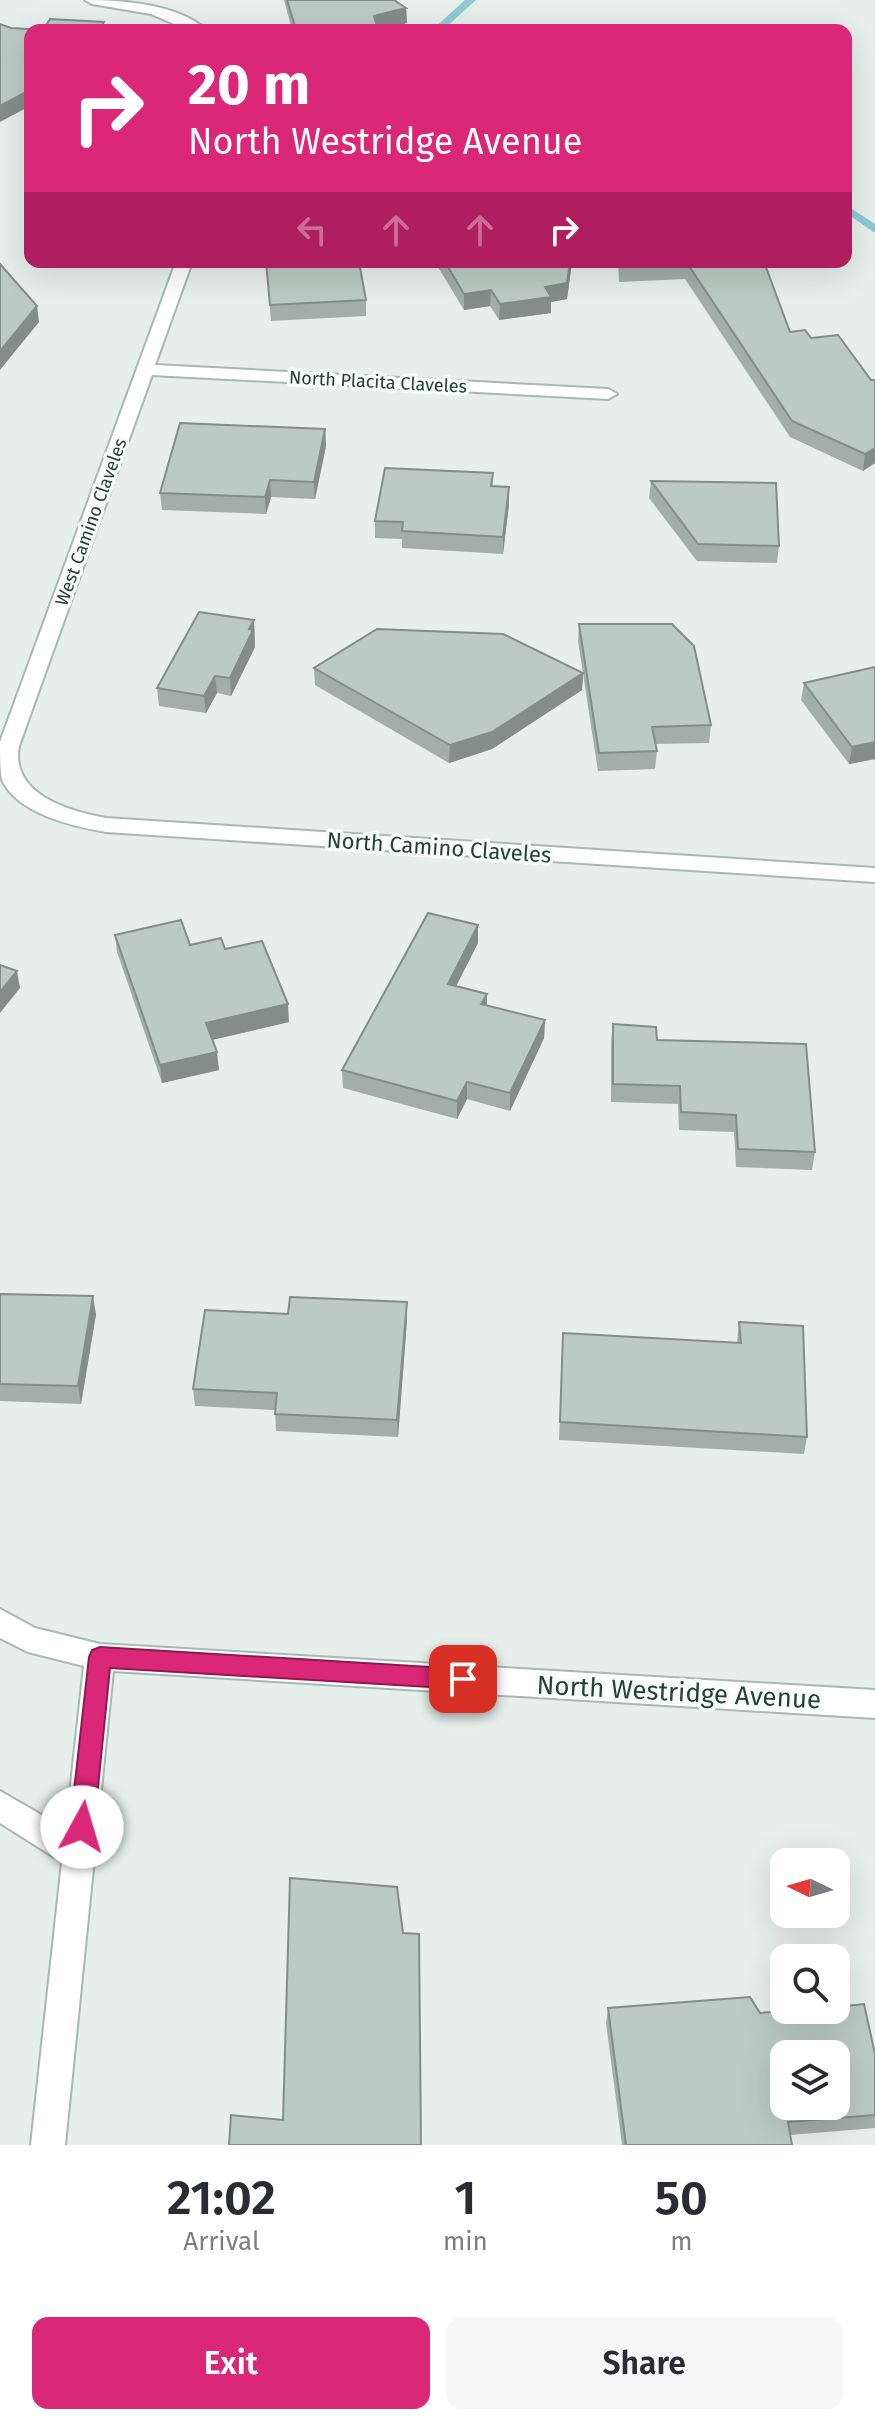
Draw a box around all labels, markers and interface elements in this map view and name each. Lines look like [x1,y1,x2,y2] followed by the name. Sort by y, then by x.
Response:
[188,52,310,119] text: 20 m
[56,56,160,160] icon: right
[188,120,582,164] text: North Westridge Avenue
[290,208,334,252] icon: left
[374,208,418,252] icon: ahead
[458,208,502,252] icon: ahead
[542,208,586,252] icon: right
[289,366,467,398] street label: North Placita Claveles
[50,435,132,609] street label: West Camino Claveles
[326,826,552,869] street label: North Camino Claveles
[429,1645,497,1713] pin
[441,1657,485,1701] icon: arrive
[536,1670,822,1715] street label: North Westridge Avenue
[40,1785,124,1869] position arrow
[770,1848,850,1928] north arrow
[770,1848,850,2120] map controls
[770,1944,850,2024] button: search
[770,2040,850,2120] button: layers
[167,2169,276,2227] text: 21:02
[454,2169,476,2227] text: 1
[655,2169,708,2227] text: 50
[183,2226,260,2257] text: Arrival
[443,2226,488,2257] text: min
[670,2226,693,2257] text: m
[32,2317,430,2409] button: Exit
[446,2317,843,2409] button: Share

